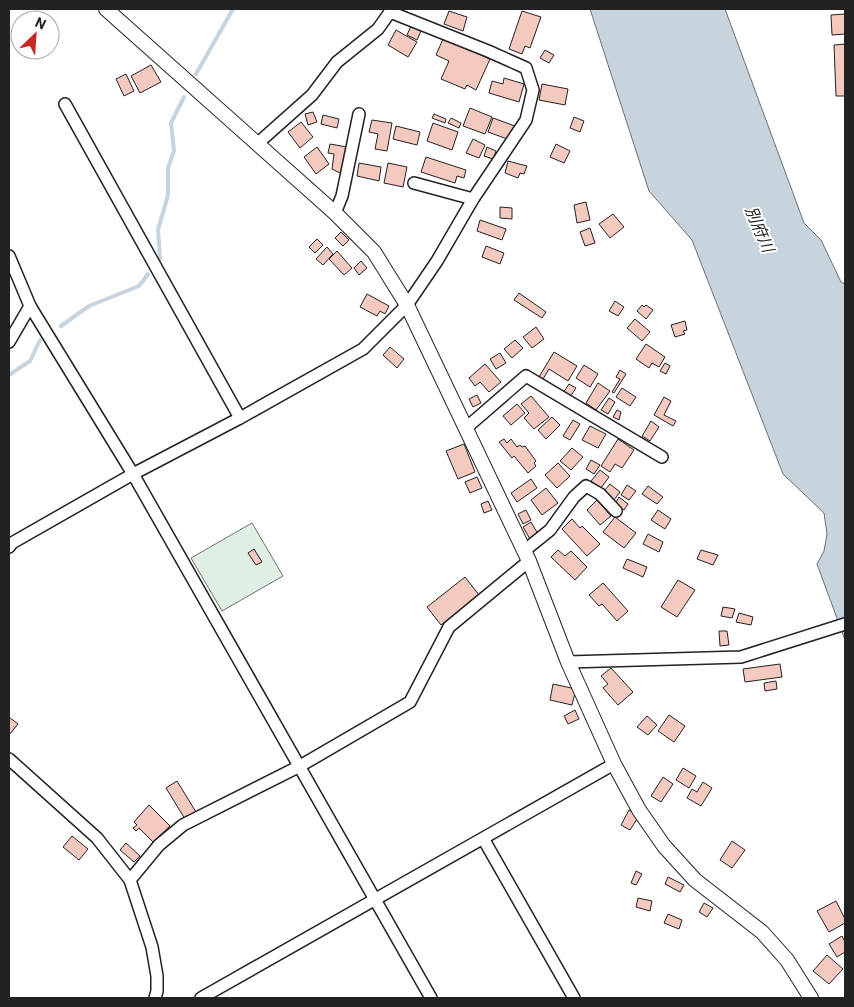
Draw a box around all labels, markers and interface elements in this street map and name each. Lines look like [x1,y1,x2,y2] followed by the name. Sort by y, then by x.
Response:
[10,10,60,60] north arrow
[33,14,48,33] text: N
[741,203,778,257] water label: 別府川

